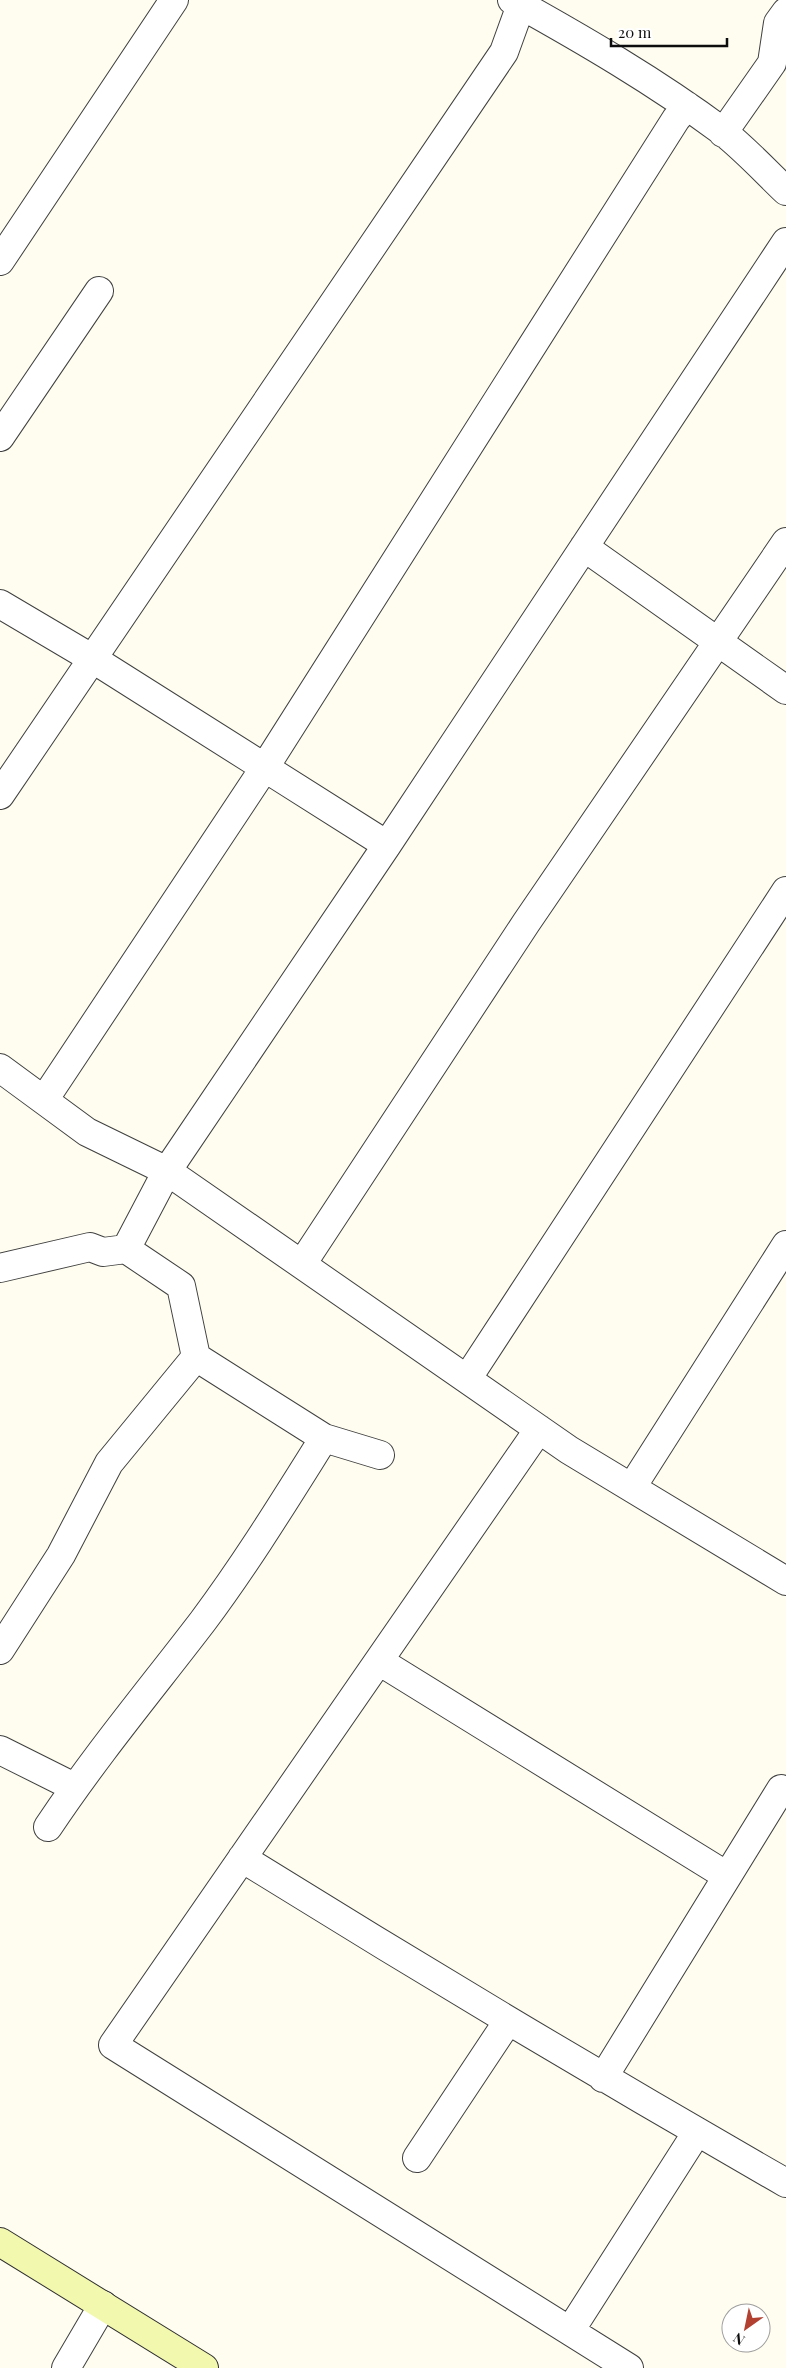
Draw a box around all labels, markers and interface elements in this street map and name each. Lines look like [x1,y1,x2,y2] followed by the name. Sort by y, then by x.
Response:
[611,15,727,47] scale bar
[618,22,652,42] text: 20 m
[721,2303,771,2353] north arrow
[729,2329,748,2350] text: N

